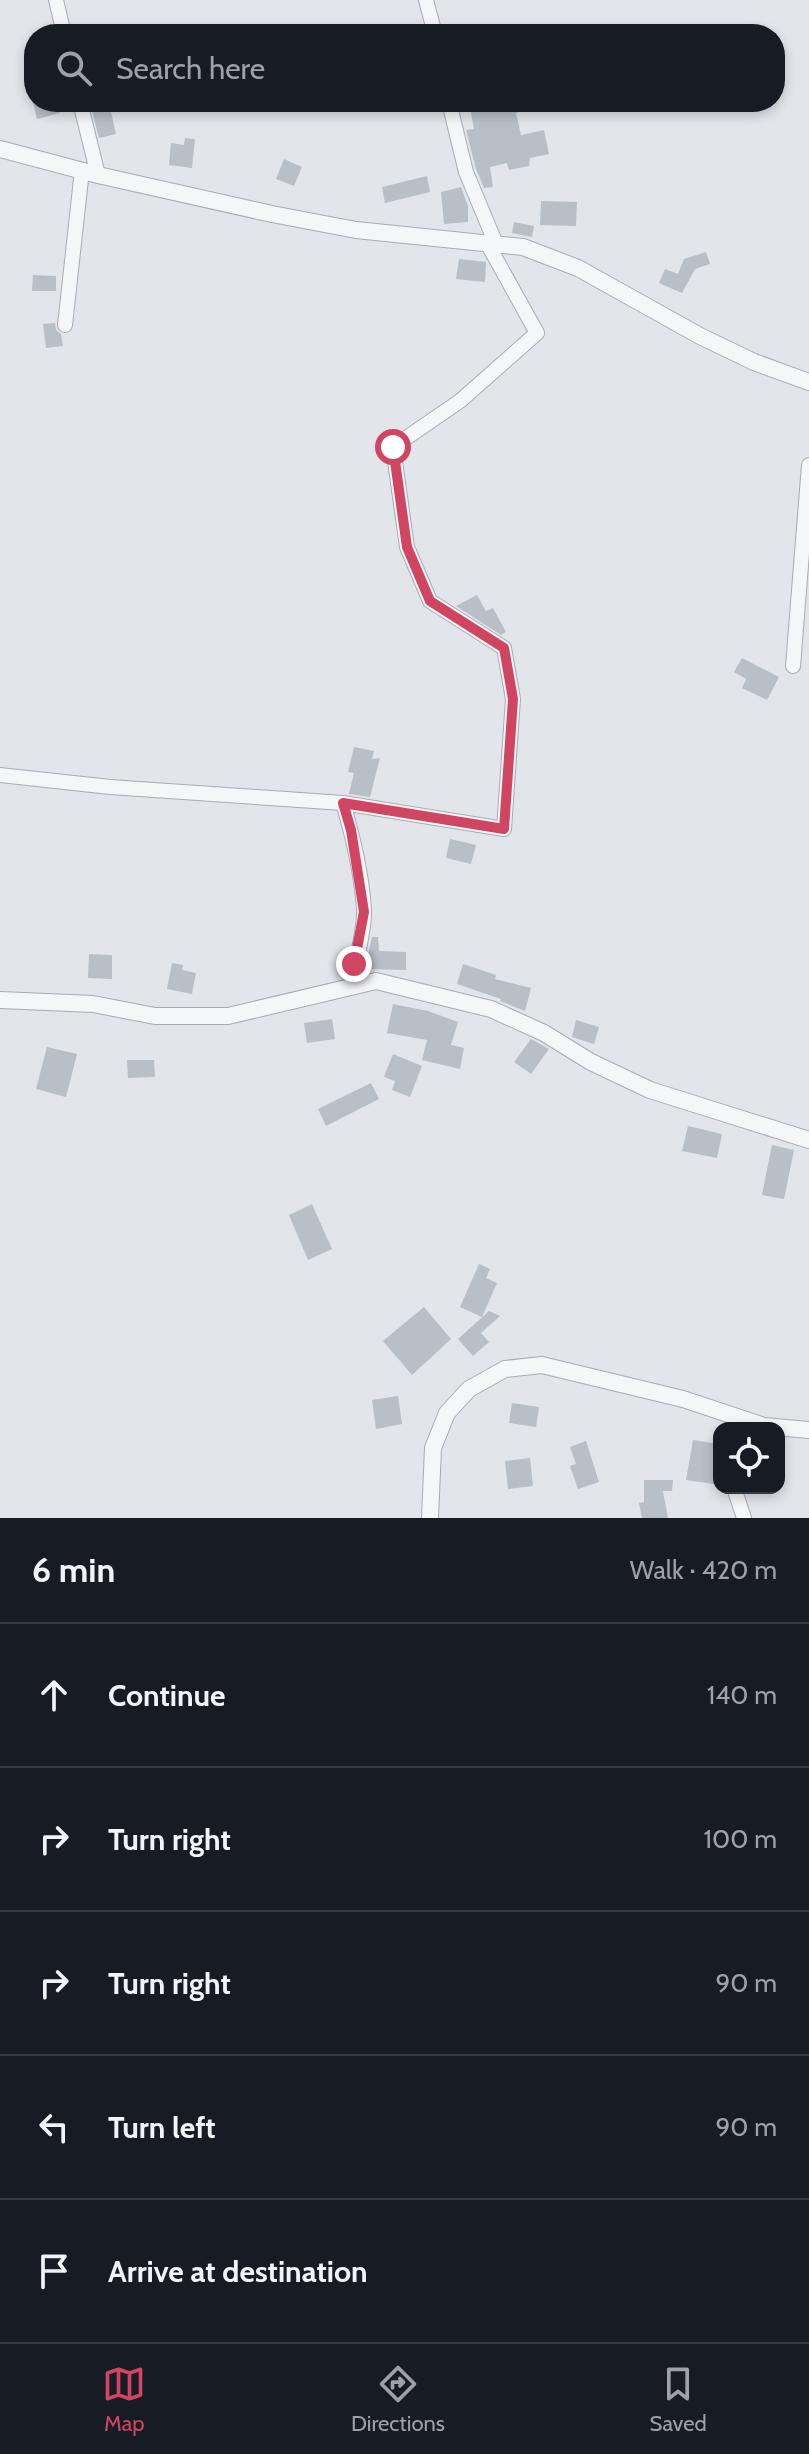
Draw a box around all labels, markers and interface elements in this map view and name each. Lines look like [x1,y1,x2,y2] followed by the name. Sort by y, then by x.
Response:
[24,24,785,112] search box
[52,46,96,90] icon: search
[116,50,265,87] text: Search here
[375,429,411,465] route start
[336,946,372,982] route end
[713,1422,785,1494] map controls
[713,1422,785,1494] button: locate
[32,1549,115,1591] text: 6 min
[630,1554,777,1586] text: Walk · 420 m
[32,1673,76,1717] icon: ahead
[108,1677,225,1714] text: Continue
[707,1679,777,1711] text: 140 m
[32,1817,76,1861] icon: right
[108,1821,231,1858] text: Turn right
[704,1823,777,1855] text: 100 m
[32,1961,76,2005] icon: right
[108,1965,231,2002] text: Turn right
[715,1967,777,1999] text: 90 m
[32,2105,76,2149] icon: left
[108,2109,216,2146] text: Turn left
[715,2111,777,2143] text: 90 m
[32,2249,76,2293] icon: arrive
[108,2253,368,2290] text: Arrive at destination
[102,2362,146,2437] tab: Map
[351,2362,445,2437] tab: Directions
[650,2362,707,2437] tab: Saved

